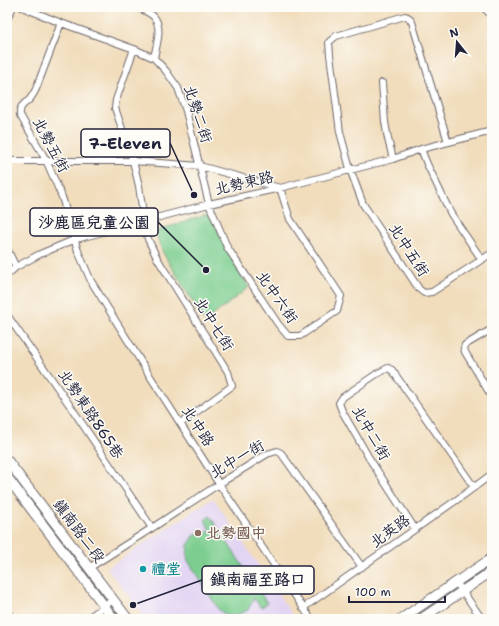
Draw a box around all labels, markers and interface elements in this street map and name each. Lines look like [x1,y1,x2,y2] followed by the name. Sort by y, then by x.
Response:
[437,22,477,62] north arrow
[448,24,461,41] text: N
[179,82,217,146] street label: 北勢二街
[28,114,74,176] street label: 北勢五街
[81,129,170,157] callout: 7-Eleven
[88,133,162,154] text: 7-Eleven
[213,167,275,199] street label: 北勢東路
[30,208,158,236] callout: 沙鹿區兒童公園
[38,212,150,233] text: 沙鹿區兒童公園
[384,219,434,281] street label: 北中五街
[252,267,302,327] street label: 北中六街
[190,293,238,355] street label: 北中七街
[54,365,128,463] street label: 北勢東路865巷
[177,402,219,450] street label: 北中路
[347,402,395,464] street label: 北中二街
[206,435,268,483] street label: 北中一街
[48,495,110,567] street label: 鎮南路二段
[366,510,414,552] street label: 北英路
[206,523,266,543] place label: 北勢國中
[193,528,203,538] marker: 北勢國中
[151,559,181,579] place label: 禮堂
[138,564,148,574] marker: 禮堂
[202,566,314,594] callout: 鎮南福至路口
[210,569,306,590] text: 鎮南福至路口
[349,578,445,604] scale bar
[355,584,391,600] text: 100 m

